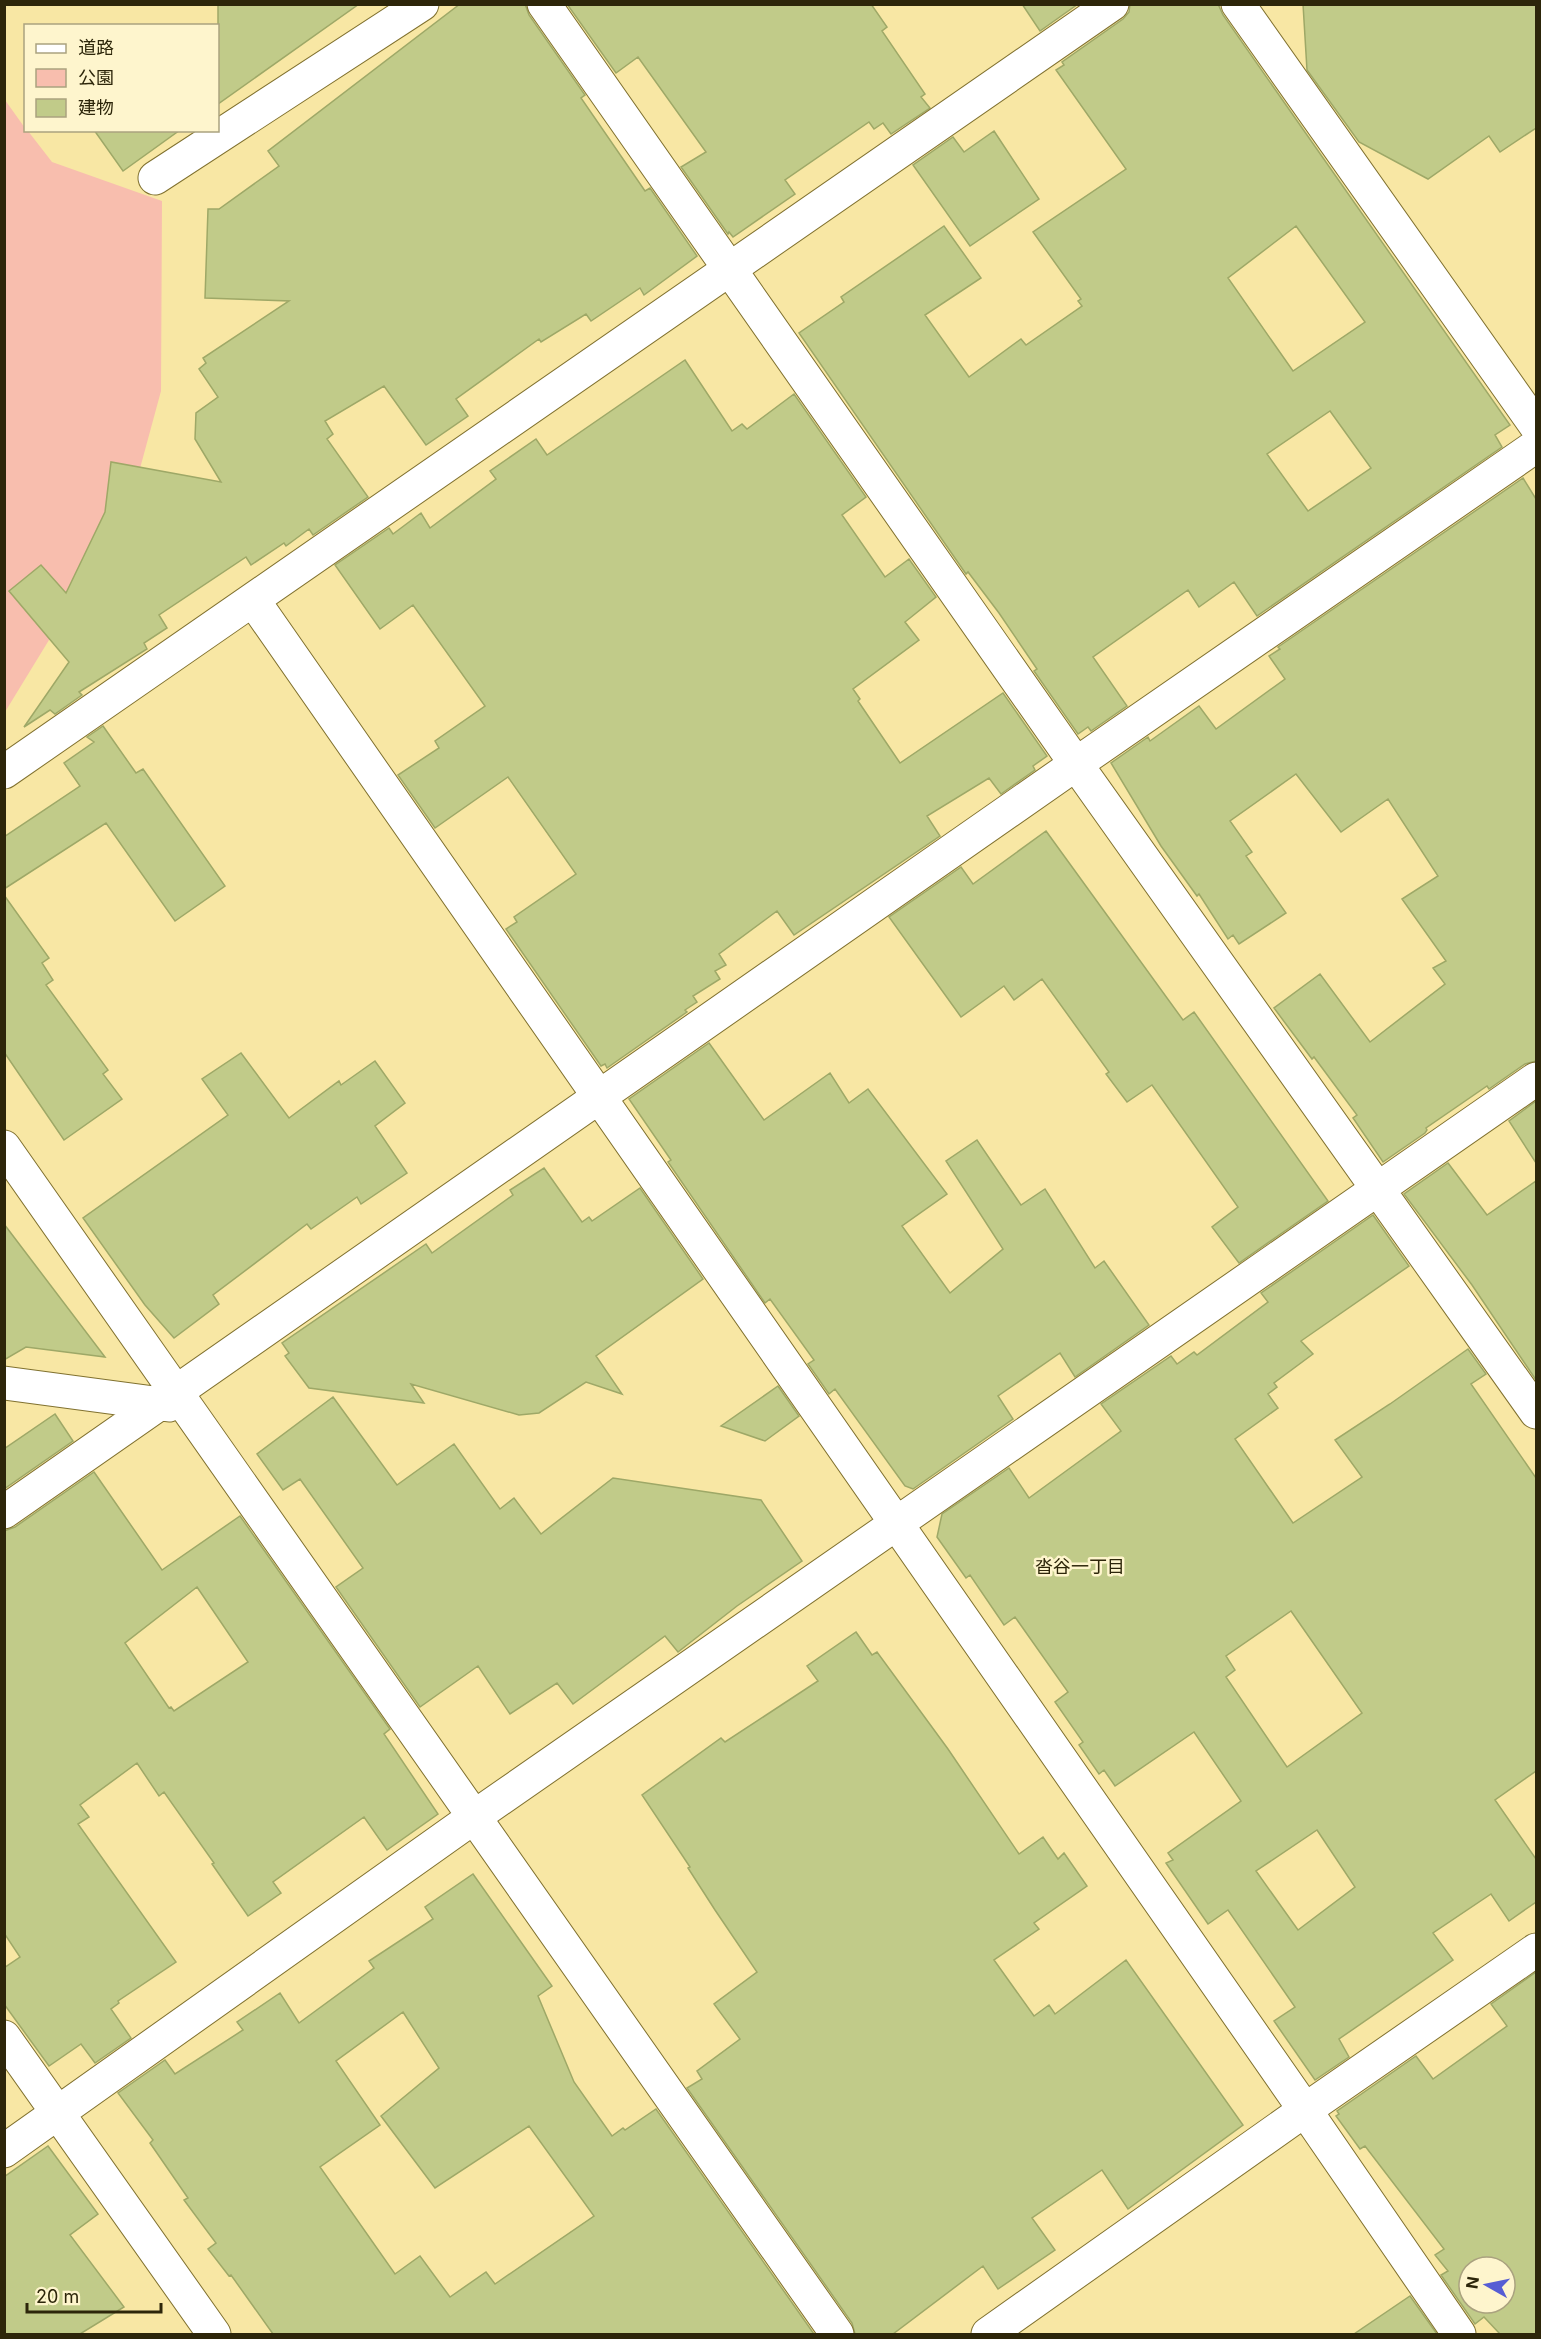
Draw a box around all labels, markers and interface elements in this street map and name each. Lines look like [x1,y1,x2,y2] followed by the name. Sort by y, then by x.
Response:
[24,24,219,132] legend
[78,37,114,58] text: 道路
[78,67,114,88] text: 公園
[78,97,114,118] text: 建物
[1035,1556,1125,1577] district label: 沓谷一丁目
[1457,2255,1517,2315] north arrow
[1461,2275,1483,2290] text: N
[27,2276,160,2314] scale bar
[36,2286,79,2307] text: 20 m

